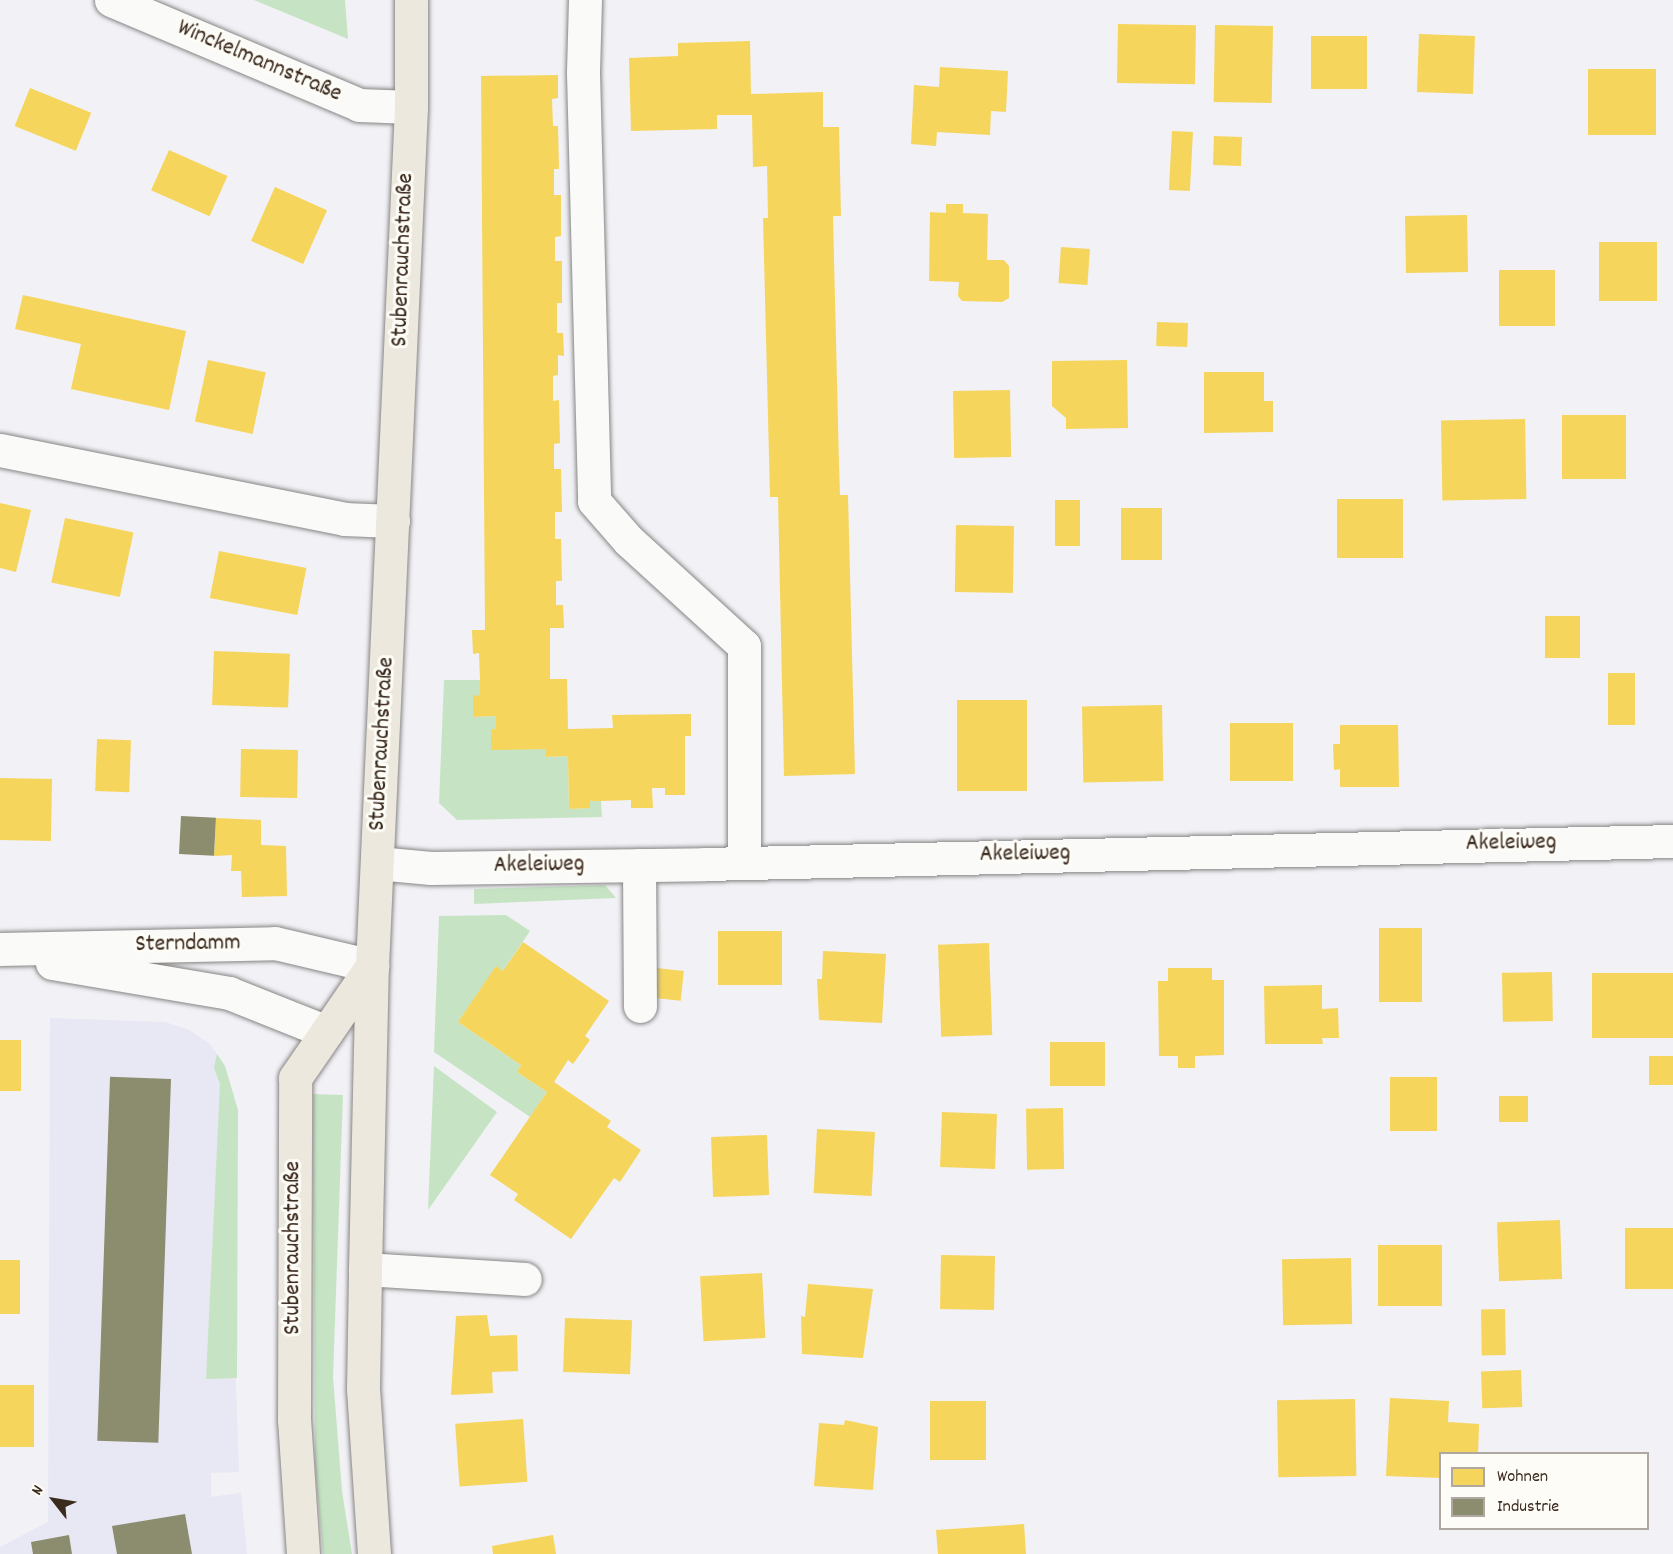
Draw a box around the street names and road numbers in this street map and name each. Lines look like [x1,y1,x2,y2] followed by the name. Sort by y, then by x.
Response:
[172,14,346,110] street label: Winckelmannstraße
[387,173,421,347] street label: Stubenrauchstraße
[364,656,402,832] street label: Stubenrauchstraße
[1465,829,1557,859] street label: Akeleiweg
[979,840,1071,870] street label: Akeleiweg
[493,851,585,881] street label: Akeleiweg
[135,930,241,960] street label: Sterndamm
[280,1161,308,1335] street label: Stubenrauchstraße

